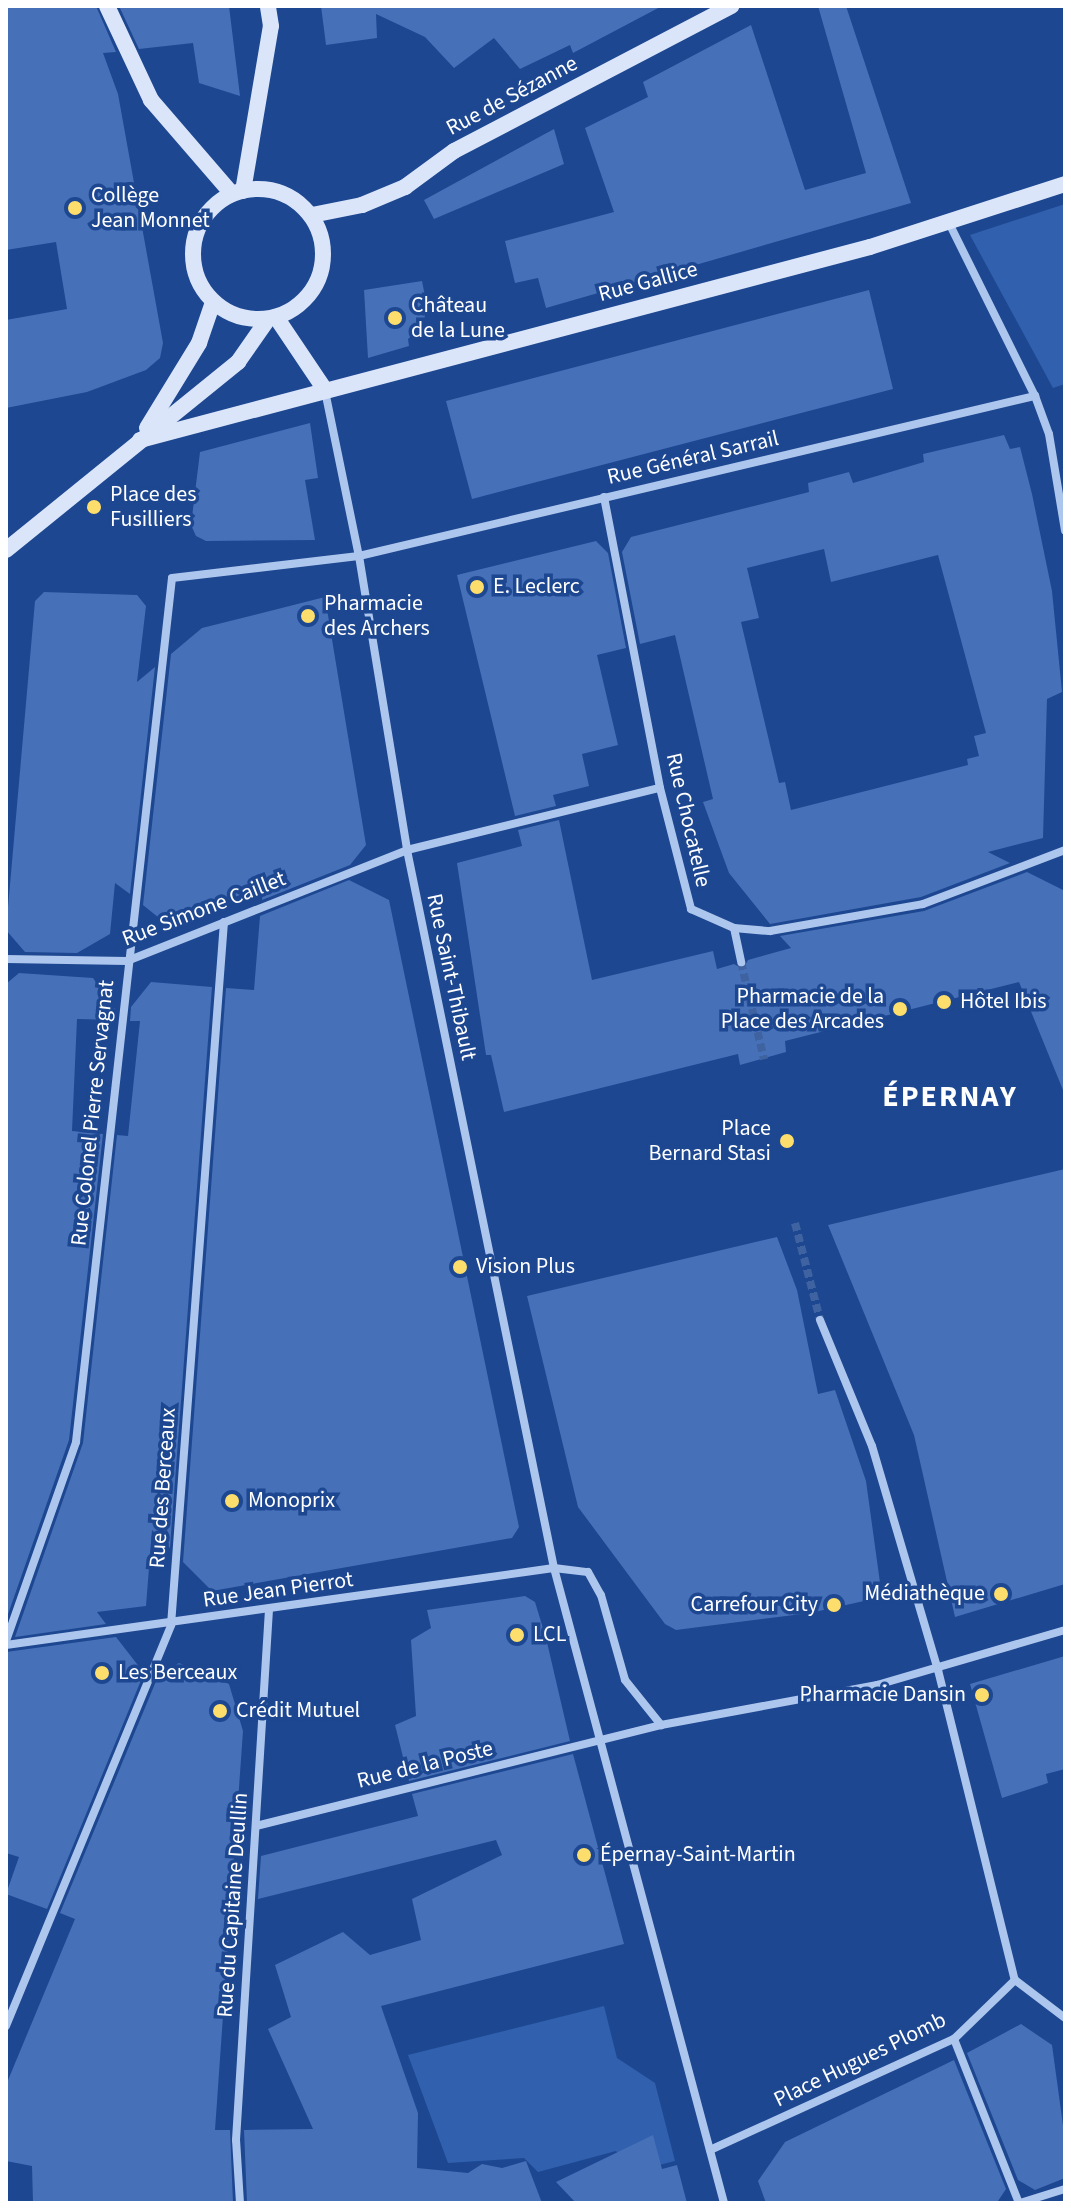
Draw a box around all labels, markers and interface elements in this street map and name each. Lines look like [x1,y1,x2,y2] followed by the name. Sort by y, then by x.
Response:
[442,50,582,142] street label: Rue de Sézanne
[91,182,210,234] place label: Collège Jean Monnet
[66,199,84,217] marker: Collège Jean Monnet
[596,256,700,308] street label: Rue Gallice
[411,292,505,344] place label: Château de la Lune
[386,309,404,327] marker: Château de la Lune
[605,425,781,491] street label: Rue Général Sarrail
[110,481,196,532] place label: Place des Fusilliers
[85,498,103,516] marker: Place des Fusilliers
[493,574,580,600] place label: E. Leclerc
[468,578,486,596] marker: E. Leclerc
[324,590,430,642] place label: Pharmacie des Archers
[299,607,317,625] marker: Pharmacie des Archers
[660,750,716,890] street label: Rue Chocatelle
[119,866,289,952] street label: Rue Simone Caillet
[420,891,482,1063] street label: Rue Saint-Thibault
[66,979,120,1247] street label: Rue Colonel Pierre Servagnat
[721,983,884,1034] place label: Pharmacie de la Place des Arcades
[960,989,1047,1015] place label: Hôtel Ibis
[935,993,953,1011] marker: Hôtel Ibis
[891,1000,909,1018] marker: Pharmacie de la Place des Arcades
[882,1079,1018,1115] district label: ÉPERNAY
[648,1115,771,1166] place label: Place Bernard Stasi
[778,1132,796,1150] marker: Place Bernard Stasi
[476,1254,575,1280] place label: Vision Plus
[451,1258,469,1276] marker: Vision Plus
[144,1407,182,1569] street label: Rue des Berceaux
[248,1488,335,1514] place label: Monoprix
[223,1492,241,1510] marker: Monoprix
[201,1566,355,1614] street label: Rue Jean Pierrot
[864,1581,985,1607] place label: Médiathèque
[992,1585,1010,1603] marker: Médiathèque
[691,1592,818,1618] place label: Carrefour City
[825,1596,843,1614] marker: Carrefour City
[533,1622,566,1648] place label: LCL
[508,1626,526,1644] marker: LCL
[118,1660,237,1686] place label: Les Berceaux
[93,1664,111,1682] marker: Les Berceaux
[799,1682,966,1708] place label: Pharmacie Dansin
[973,1686,991,1704] marker: Pharmacie Dansin
[236,1698,360,1724] place label: Crédit Mutuel
[211,1702,229,1720] marker: Crédit Mutuel
[354,1735,496,1795] street label: Rue de la Poste
[212,1792,254,2018] street label: Rue du Capitaine Deullin
[600,1842,796,1868] place label: Épernay-Saint-Martin
[575,1846,593,1864] marker: Épernay-Saint-Martin
[770,2007,950,2113] street label: Place Hugues Plomb

